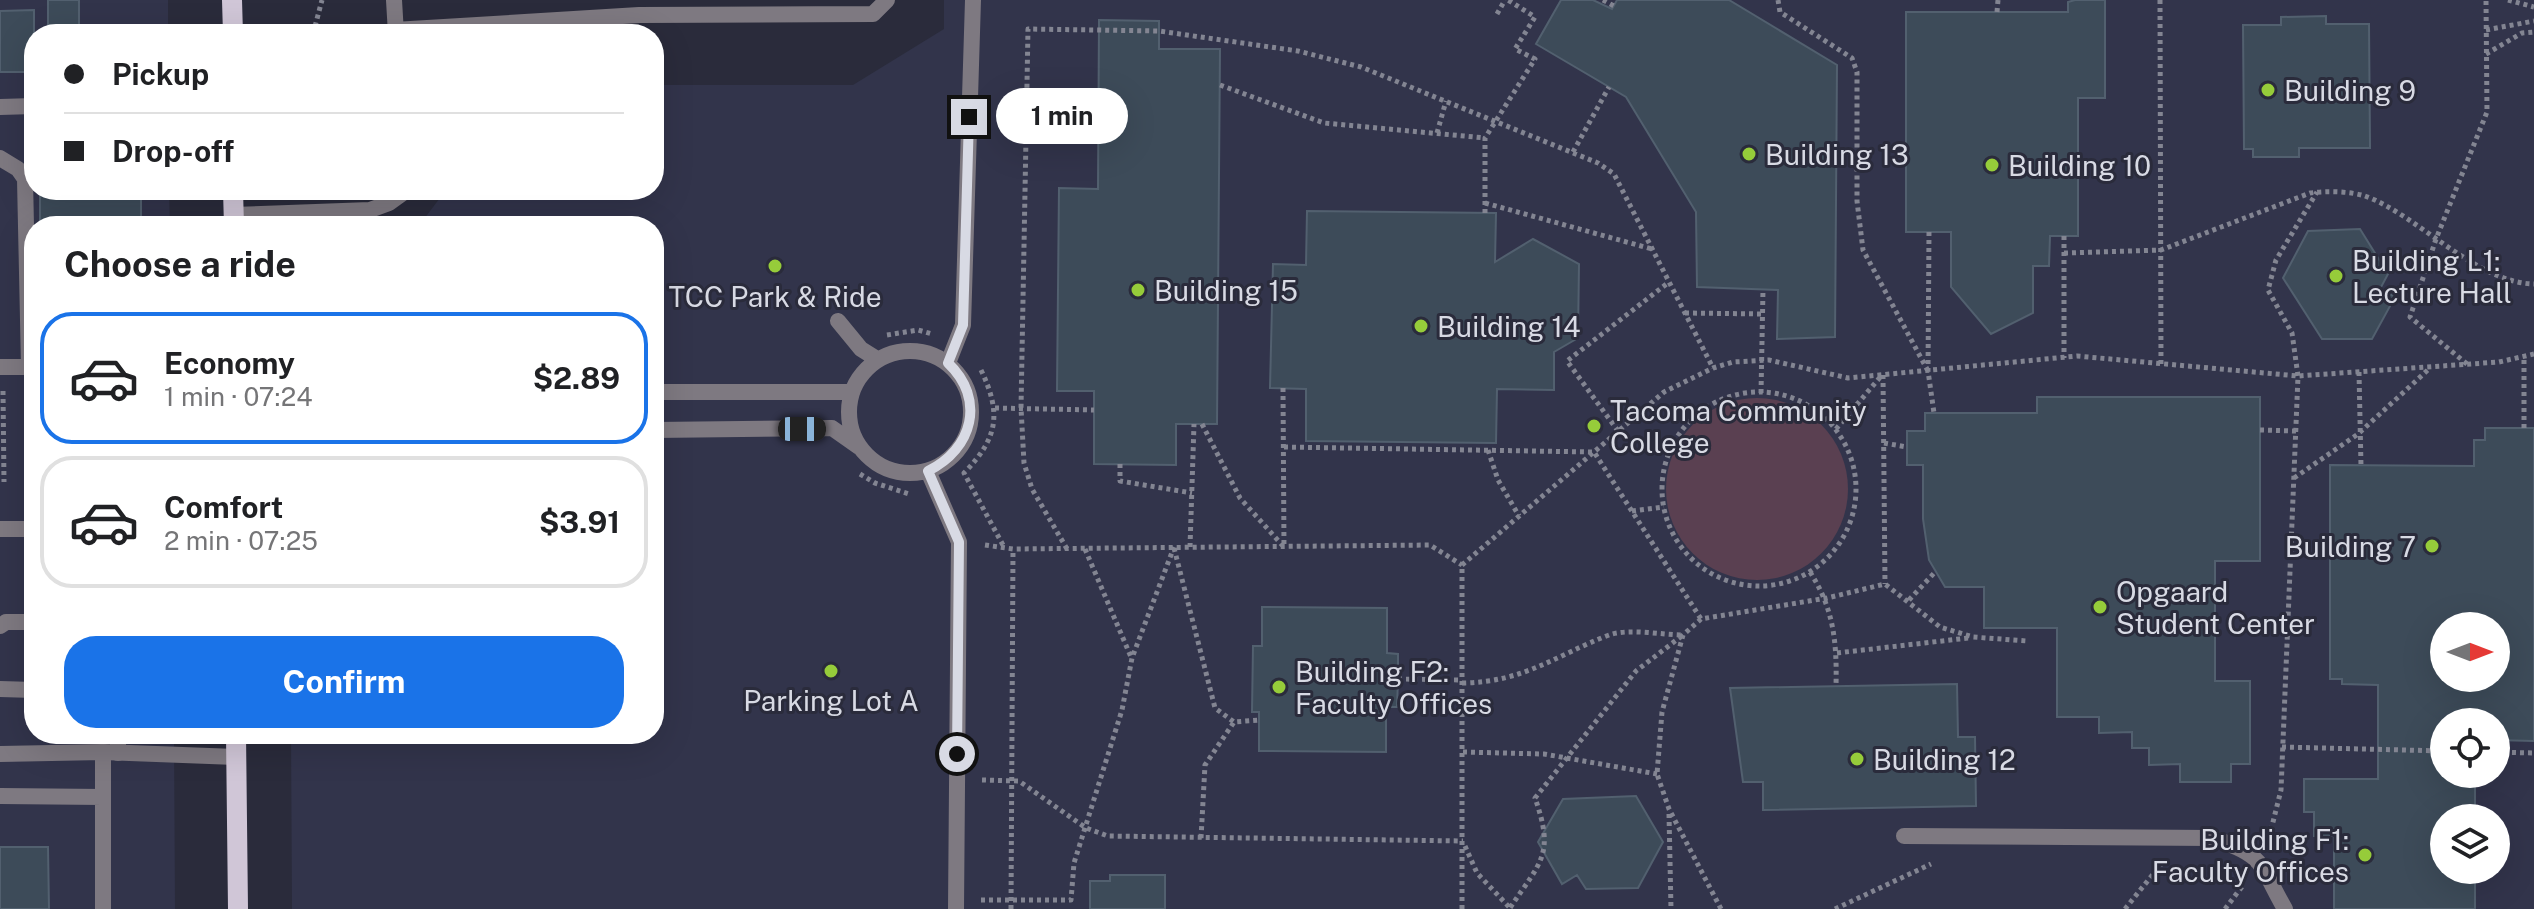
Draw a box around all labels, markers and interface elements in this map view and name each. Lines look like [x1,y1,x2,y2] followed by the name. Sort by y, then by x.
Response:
[112,56,209,92] text: Pickup
[2284,74,2416,107] place label: Building 9
[2259,81,2277,99] marker: Building 9
[997,89,1129,145] callout: 1 min
[951,99,987,135] route end
[1031,100,1093,131] text: 1 min
[112,133,234,169] text: Drop-off
[1765,138,1909,171] place label: Building 13
[1740,145,1758,163] marker: Building 13
[2008,149,2151,182] place label: Building 10
[1983,156,2001,174] marker: Building 10
[64,243,296,285] text: Choose a ride
[2352,244,2512,309] place label: Building L1: Lecture Hall
[766,257,784,275] marker: TCC Park & Ride
[2327,267,2345,285] marker: Building L1: Lecture Hall
[1154,274,1298,307] place label: Building 15
[668,280,882,313] place label: TCC Park & Ride
[1129,281,1147,299] marker: Building 15
[1437,310,1581,343] place label: Building 14
[1412,317,1430,335] marker: Building 14
[68,342,140,414] icon: car
[164,345,295,381] text: Economy
[533,360,620,396] text: $2.89
[164,381,313,412] text: 1 min · 07:24
[1610,394,1867,459] place label: Tacoma Community College
[778,417,826,441] car
[1585,417,1603,435] marker: Tacoma Community College
[68,486,140,558] icon: car
[164,489,283,525] text: Comfort
[539,504,620,540] text: $3.91
[164,525,318,556] text: 2 min · 07:25
[2285,530,2416,563] place label: Building 7
[2423,537,2441,555] marker: Building 7
[2116,575,2315,640] place label: Opgaard Student Center
[2091,598,2109,616] marker: Opgaard Student Center
[2430,612,2510,692] north arrow
[2430,612,2510,884] map controls
[64,636,624,728] button: Confirm
[1295,655,1492,720] place label: Building F2: Faculty Offices
[822,662,840,680] marker: Parking Lot A
[1270,678,1288,696] marker: Building F2: Faculty Offices
[743,684,919,717] place label: Parking Lot A
[2430,708,2510,788] button: locate
[939,736,975,772] route start
[1873,743,2016,776] place label: Building 12
[1848,750,1866,768] marker: Building 12
[2430,804,2510,884] button: layers
[2152,823,2349,888] place label: Building F1: Faculty Offices
[2356,846,2374,864] marker: Building F1: Faculty Offices

